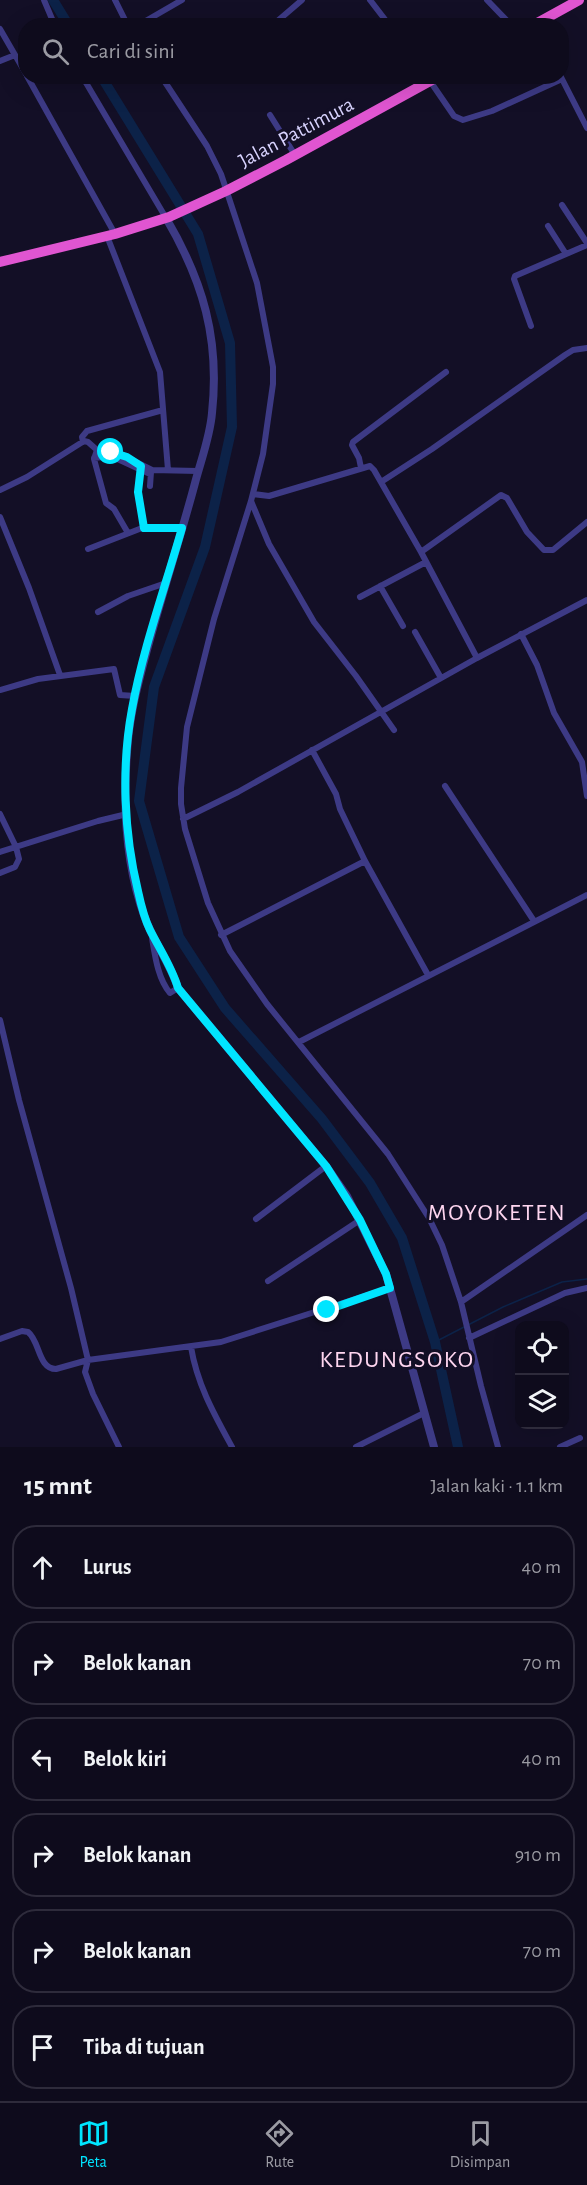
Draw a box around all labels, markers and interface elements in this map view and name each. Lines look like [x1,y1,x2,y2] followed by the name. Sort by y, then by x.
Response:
[18,18,569,84] search box
[39,35,72,68] icon: search
[87,40,175,62] text: Cari di sini
[235,93,357,172] street label: Jalan Pattimura
[97,438,123,464] route start
[428,1201,566,1225] district label: MOYOKETEN
[313,1296,339,1322] route end
[515,1321,569,1429] map controls
[515,1321,569,1375] button: locate
[319,1348,475,1372] district label: KEDUNGSOKO
[515,1375,569,1429] button: layers
[24,1473,92,1499] text: 15 mnt
[431,1476,563,1496] text: Jalan kaki · 1.1 km
[26,1551,59,1584] icon: ahead
[83,1556,132,1578] text: Lurus
[522,1557,561,1577] text: 40 m
[26,1647,59,1680] icon: right
[83,1652,191,1674] text: Belok kanan
[523,1653,561,1673] text: 70 m
[26,1743,59,1776] icon: left
[83,1748,167,1770] text: Belok kiri
[522,1749,561,1769] text: 40 m
[26,1839,59,1872] icon: right
[83,1844,191,1866] text: Belok kanan
[515,1845,561,1865] text: 910 m
[26,1935,59,1968] icon: right
[83,1940,191,1962] text: Belok kanan
[523,1941,561,1961] text: 70 m
[26,2031,59,2064] icon: arrive
[83,2036,205,2058] text: Tiba di tujuan
[77,2117,110,2172] tab: Peta
[263,2117,296,2172] tab: Rute
[450,2117,510,2172] tab: Disimpan

